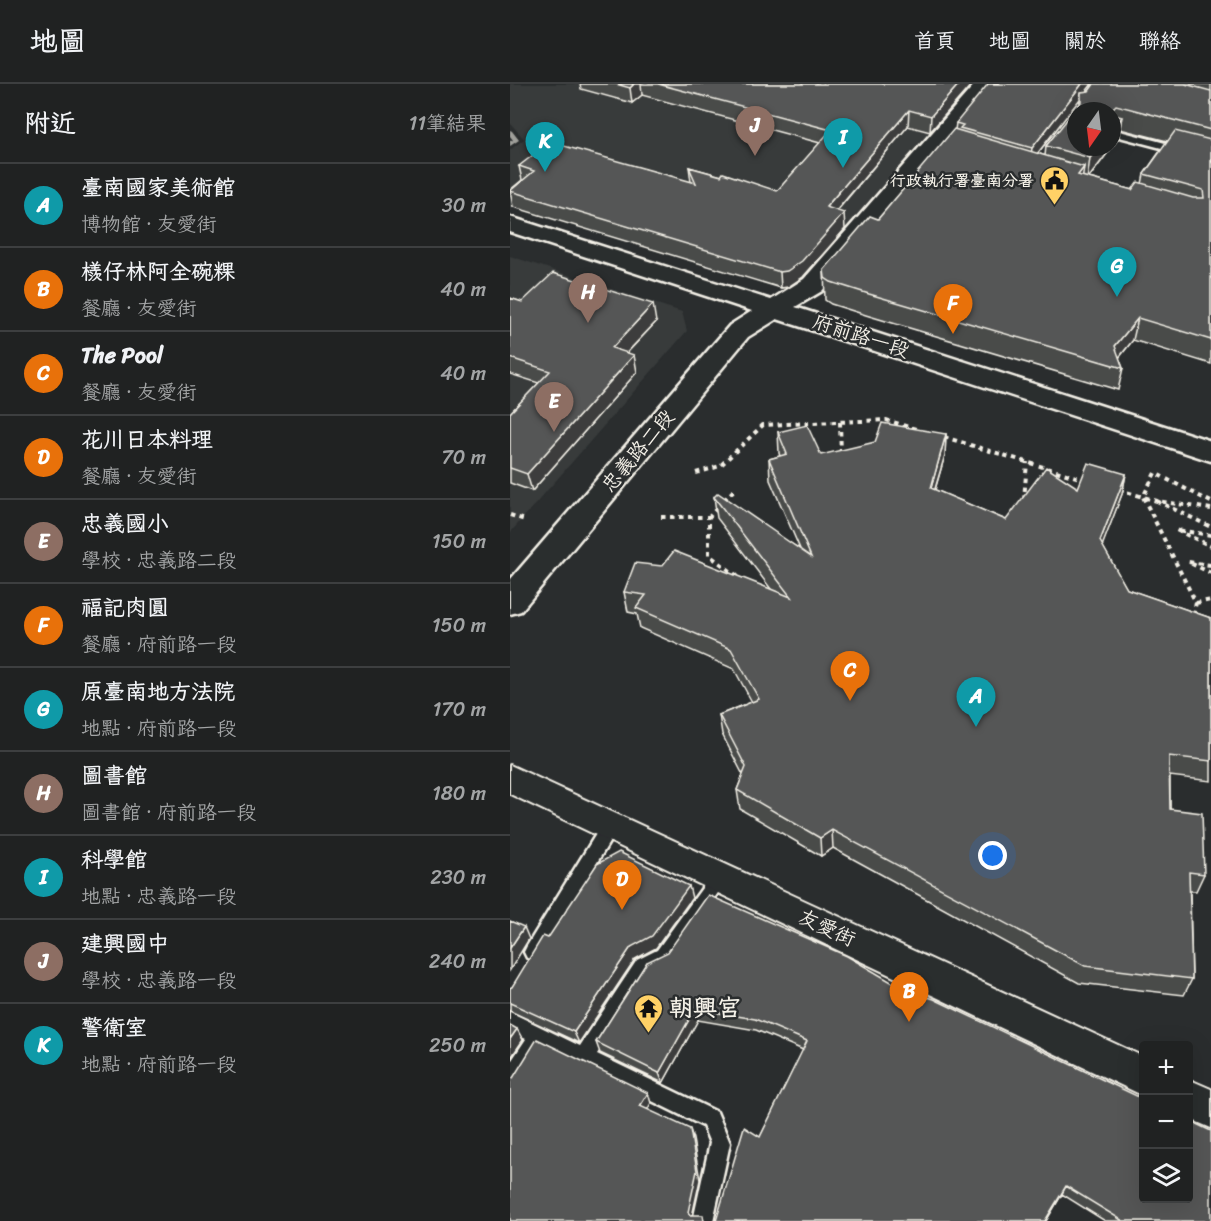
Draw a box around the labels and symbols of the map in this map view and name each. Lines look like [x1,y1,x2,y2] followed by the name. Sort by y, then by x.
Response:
[1067,102,1121,156] north arrow
[736,106,774,156] pin: J
[824,118,862,168] pin: I
[525,122,564,172] pin: K
[1039,164,1071,206] public building icon: 行政執行署臺南分署
[890,166,1034,195] place label: 行政執行署臺南分署
[1098,248,1136,297] pin: G
[568,274,608,323] pin: H
[934,284,972,334] pin: F
[808,304,914,368] street label: 府前路一段
[534,382,573,432] pin: E
[592,401,684,501] street label: 忠義路二段
[830,652,870,701] pin: C
[956,678,996,727] pin: A
[978,841,1007,870] your location
[602,860,642,910] pin: D
[792,899,862,957] street label: 友愛街
[890,972,928,1022] pin: B
[669,987,741,1029] place label: 朝興宮
[632,992,664,1034] temple icon: 朝興宮

